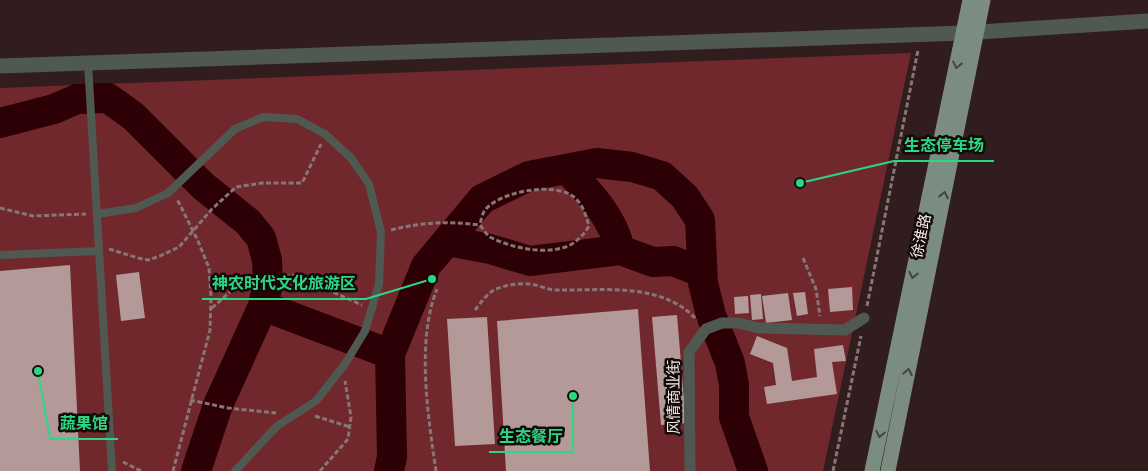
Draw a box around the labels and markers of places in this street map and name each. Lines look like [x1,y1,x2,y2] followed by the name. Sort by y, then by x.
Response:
[894,130,994,161] callout: 生态停车场
[202,268,366,299] callout: 神农时代文化旅游区
[50,408,118,439] callout: 蔬果馆
[489,421,573,452] callout: 生态餐厅

